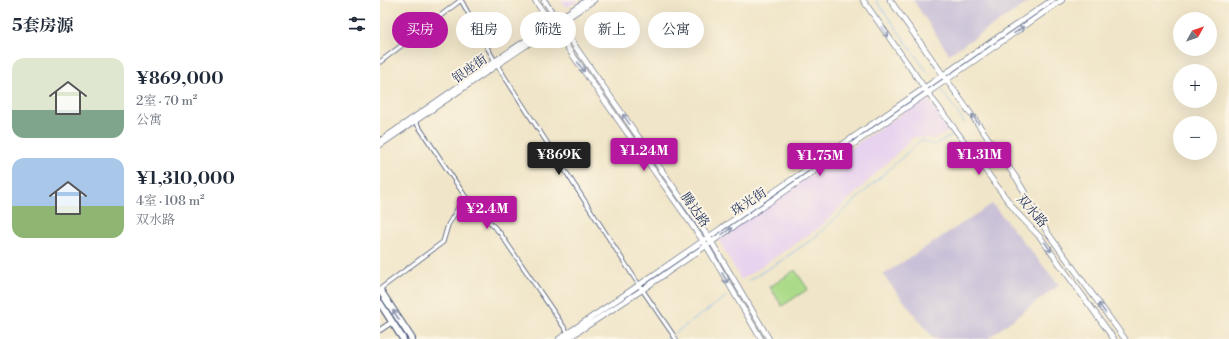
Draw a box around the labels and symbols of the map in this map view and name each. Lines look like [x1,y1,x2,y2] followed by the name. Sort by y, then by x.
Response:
[1173,12,1217,56] north arrow
[881,26,889,37] one-way arrow
[1013,26,1024,34] one-way arrow
[449,51,491,87] street label: 银座街
[577,61,585,72] one-way arrow
[622,114,630,125] one-way arrow
[971,114,979,125] one-way arrow
[611,138,677,172] pin: ¥1.24M
[531,142,587,176] pin: ¥869K
[946,142,1012,176] pin: ¥1.31M
[787,143,853,177] pin: ¥1.75M
[728,184,770,220] street label: 珠光街
[677,189,713,231] street label: 腾达路
[1013,191,1051,231] street label: 双水路
[459,196,515,230] pin: ¥2.4M
[721,227,732,235] one-way arrow
[1044,241,1052,252] one-way arrow
[721,272,729,283] one-way arrow
[1098,302,1106,313] one-way arrow
[392,309,400,320] one-way arrow

